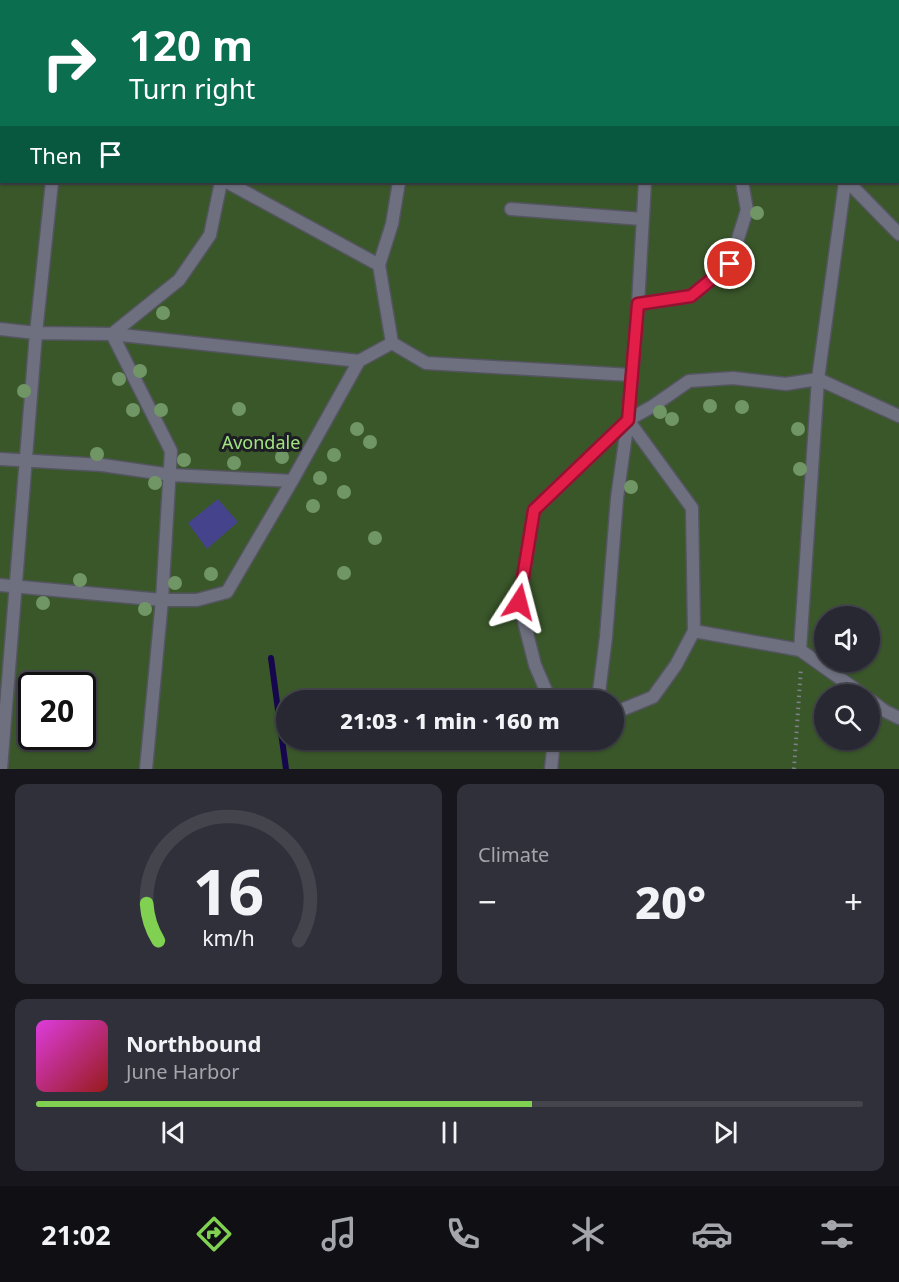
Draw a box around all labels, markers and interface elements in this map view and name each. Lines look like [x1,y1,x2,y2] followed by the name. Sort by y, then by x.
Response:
[129,16,253,73] text: 120 m
[30,24,108,102] icon: right
[129,70,255,107] text: Turn right
[94,138,127,171] icon: arrive
[30,140,82,170] text: Then
[704,238,755,289] pin
[713,247,746,280] icon: arrive
[222,430,300,454] park label: Avondale
[487,570,551,634] position arrow
[814,606,880,750] map controls
[814,606,880,672] button: sound
[18,672,96,750] speed limit sign: 20
[814,684,880,750] button: search
[340,705,560,735] text: 21:03 · 1 min · 160 m
[478,841,549,868] text: Climate
[193,848,264,933] text: 16
[635,871,706,932] text: 20°
[478,879,497,924] text: −
[844,879,863,924] text: +
[202,923,255,952] text: km/h
[126,1028,261,1058] text: Northbound
[126,1058,240,1085] text: June Harbor
[157,1116,190,1149] icon: previous
[433,1116,466,1149] icon: pause
[709,1116,742,1149] icon: next
[193,1213,235,1255] icon: directions
[318,1213,360,1255] icon: music
[442,1213,484,1255] icon: phone
[567,1213,609,1255] icon: climate
[691,1213,733,1255] icon: car
[816,1213,858,1255] icon: filters
[41,1216,111,1253] text: 21:02

